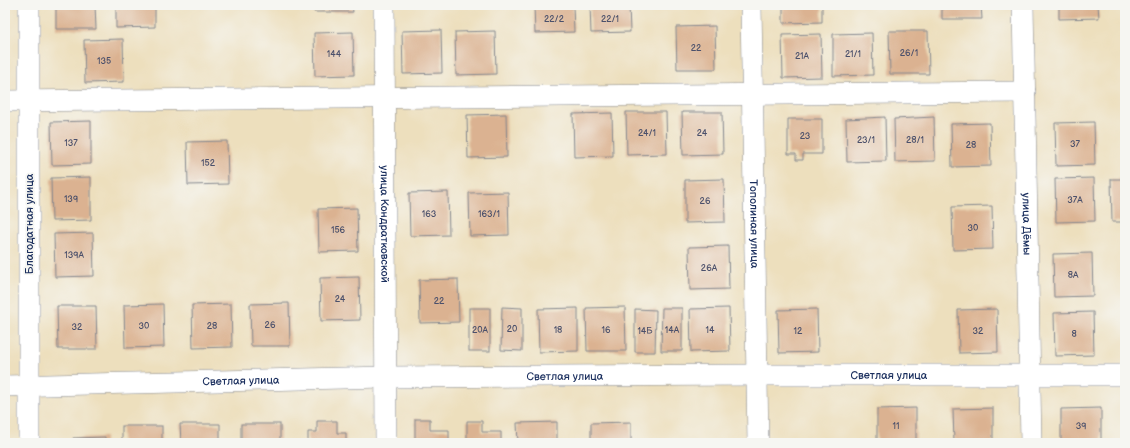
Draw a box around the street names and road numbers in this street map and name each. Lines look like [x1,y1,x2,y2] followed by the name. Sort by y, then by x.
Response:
[378,165,392,283] street label: улица Кондратковской
[23,173,36,274] street label: Благодатная улица
[747,179,762,269] street label: Тополиная улица
[1020,193,1034,255] street label: улица Дёмы
[526,369,604,383] street label: Светлая улица
[850,369,928,382] street label: Светлая улица
[202,373,280,388] street label: Светлая улица

